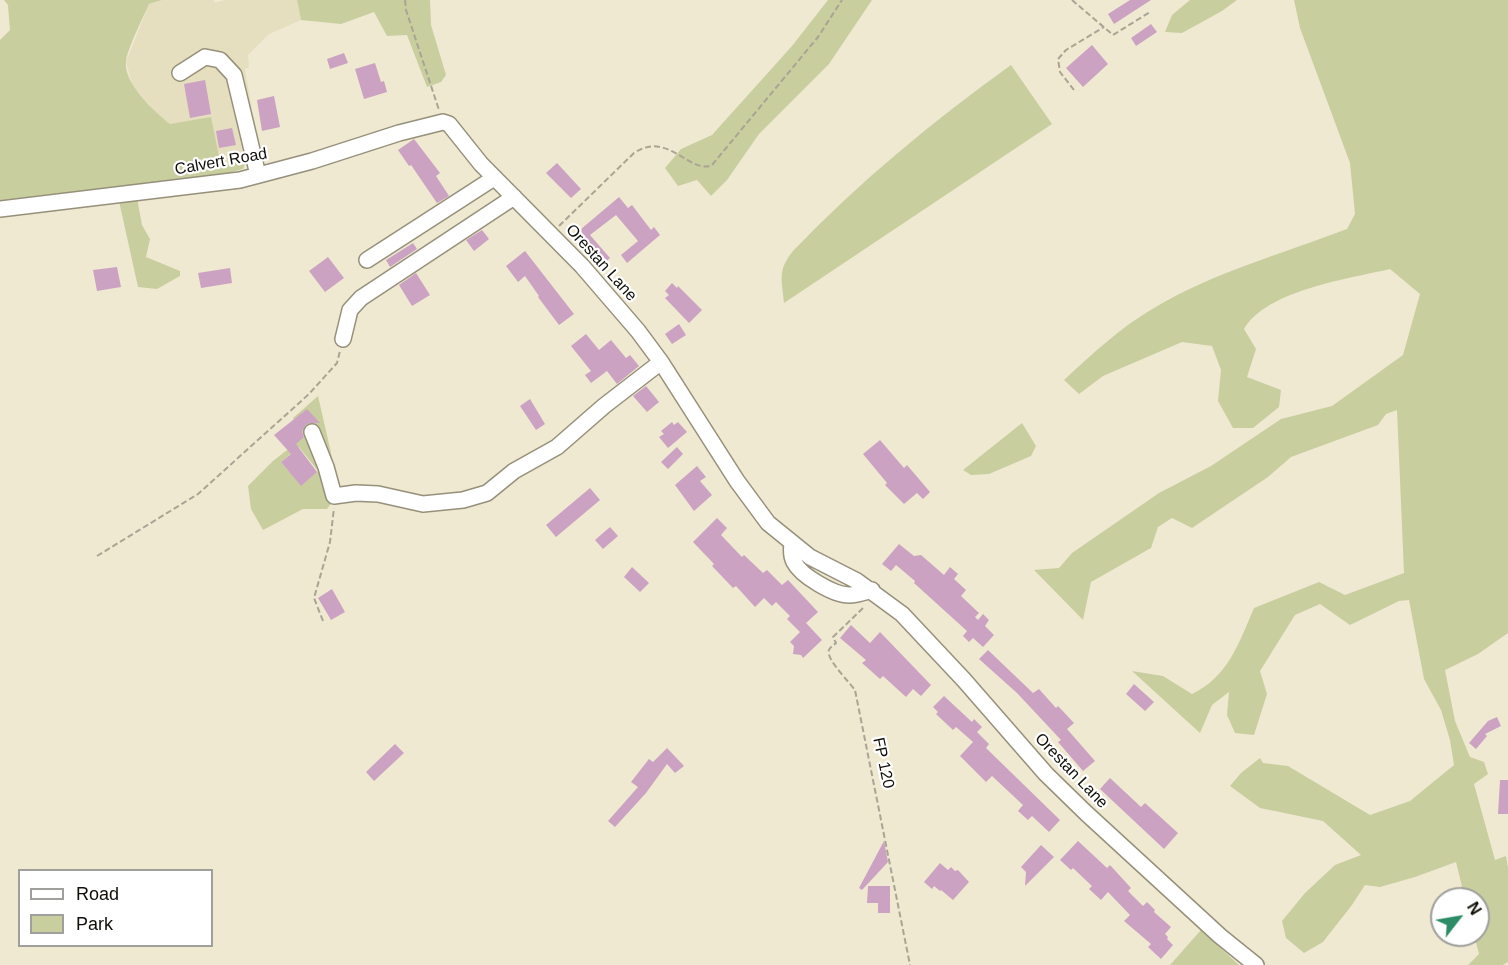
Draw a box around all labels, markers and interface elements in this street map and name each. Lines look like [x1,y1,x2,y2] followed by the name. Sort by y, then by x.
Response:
[173,144,269,180] street label: Calvert Road
[561,221,641,305] street label: Orestan Lane
[1030,729,1112,813] street label: Orestan Lane
[868,736,898,790] street label: FP 120
[18,869,213,947] legend
[76,884,119,904] text: Road
[1430,887,1490,947] north arrow
[1464,899,1484,918] text: N
[76,914,113,934] text: Park

